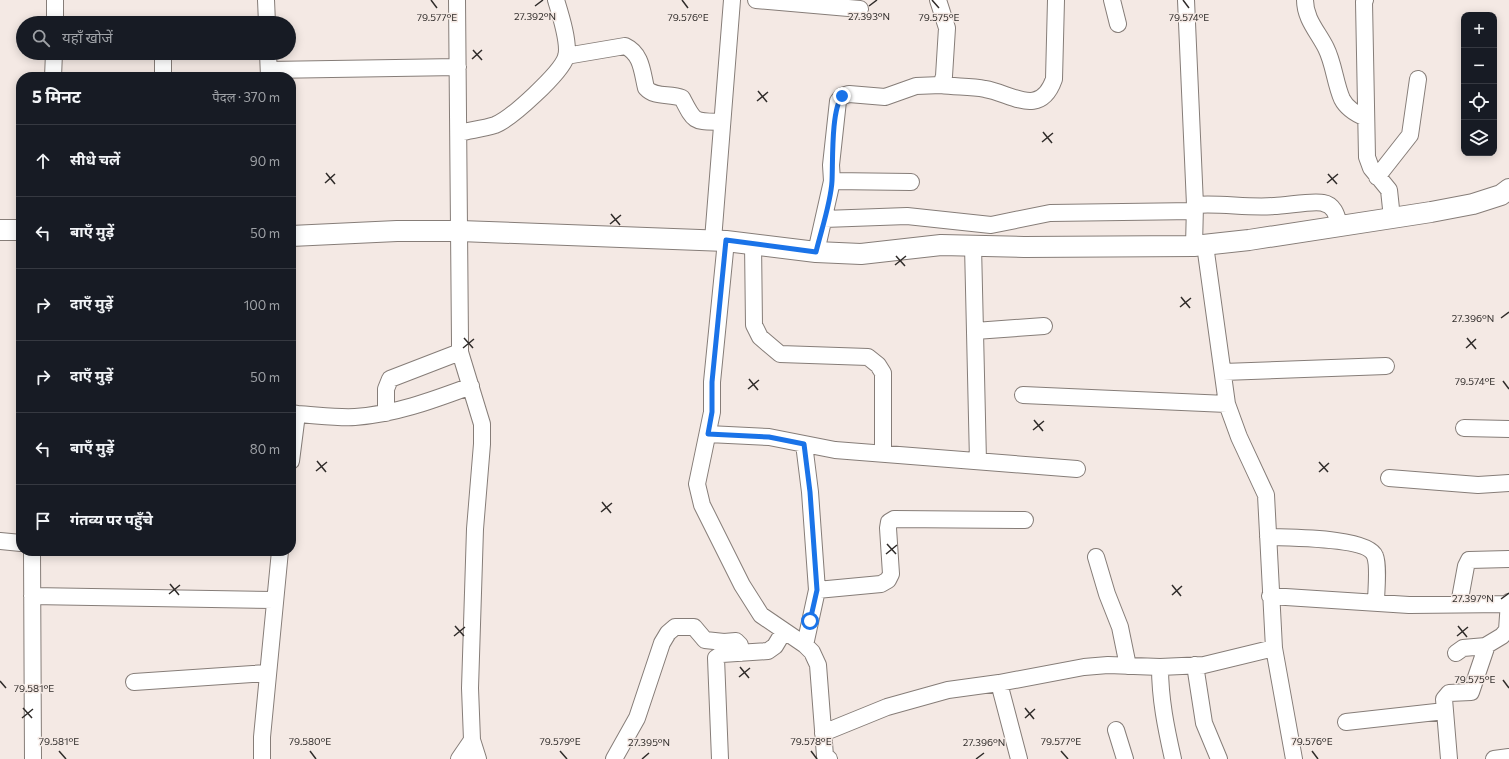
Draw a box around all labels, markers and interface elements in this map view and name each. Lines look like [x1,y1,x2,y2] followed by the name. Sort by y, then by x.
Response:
[514,10,556,22] text: 27.392°N
[848,10,890,22] text: 27.393°N
[417,11,457,23] text: 79.577°E
[667,11,709,23] text: 79.576°E
[919,11,960,23] text: 79.575°E
[1169,11,1209,23] text: 79.574°E
[1461,12,1497,156] map controls
[1461,12,1497,48] button: +
[16,16,296,60] search box
[30,27,52,49] icon: search
[62,28,113,46] text: यहाँ खोजें
[1461,48,1497,84] button: −
[1461,84,1497,120] button: locate
[32,86,81,107] text: 5 मिनट
[833,87,851,105] route end
[212,89,280,105] text: पैदल · 370 m
[1461,120,1497,156] button: layers
[32,150,54,172] icon: ahead
[70,150,120,168] text: सीधे चलें
[250,153,280,169] text: 90 m
[32,222,54,244] icon: left
[70,222,114,240] text: बाएँ मुड़ें
[250,225,280,241] text: 50 m
[32,294,54,316] icon: right
[70,294,113,312] text: दाएँ मुड़ें
[244,297,280,313] text: 100 m
[1452,312,1494,324] text: 27.396°N
[32,366,54,388] icon: right
[70,366,113,384] text: दाएँ मुड़ें
[250,369,280,385] text: 50 m
[1455,375,1495,387] text: 79.574°E
[32,438,54,460] icon: left
[70,438,114,456] text: बाएँ मुड़ें
[250,441,280,457] text: 80 m
[32,510,54,532] icon: arrive
[70,510,153,528] text: गंतव्य पर पहुँचे
[1452,592,1494,604] text: 27.397°N
[801,612,819,630] route start
[1455,673,1496,685] text: 79.575°E
[14,682,54,694] text: 79.581°E
[39,735,79,747] text: 79.581°E
[289,735,331,747] text: 79.580°E
[539,735,581,747] text: 79.579°E
[790,735,832,747] text: 79.578°E
[1041,735,1081,747] text: 79.577°E
[1291,735,1333,747] text: 79.576°E
[628,736,670,748] text: 27.395°N
[963,736,1005,748] text: 27.396°N

